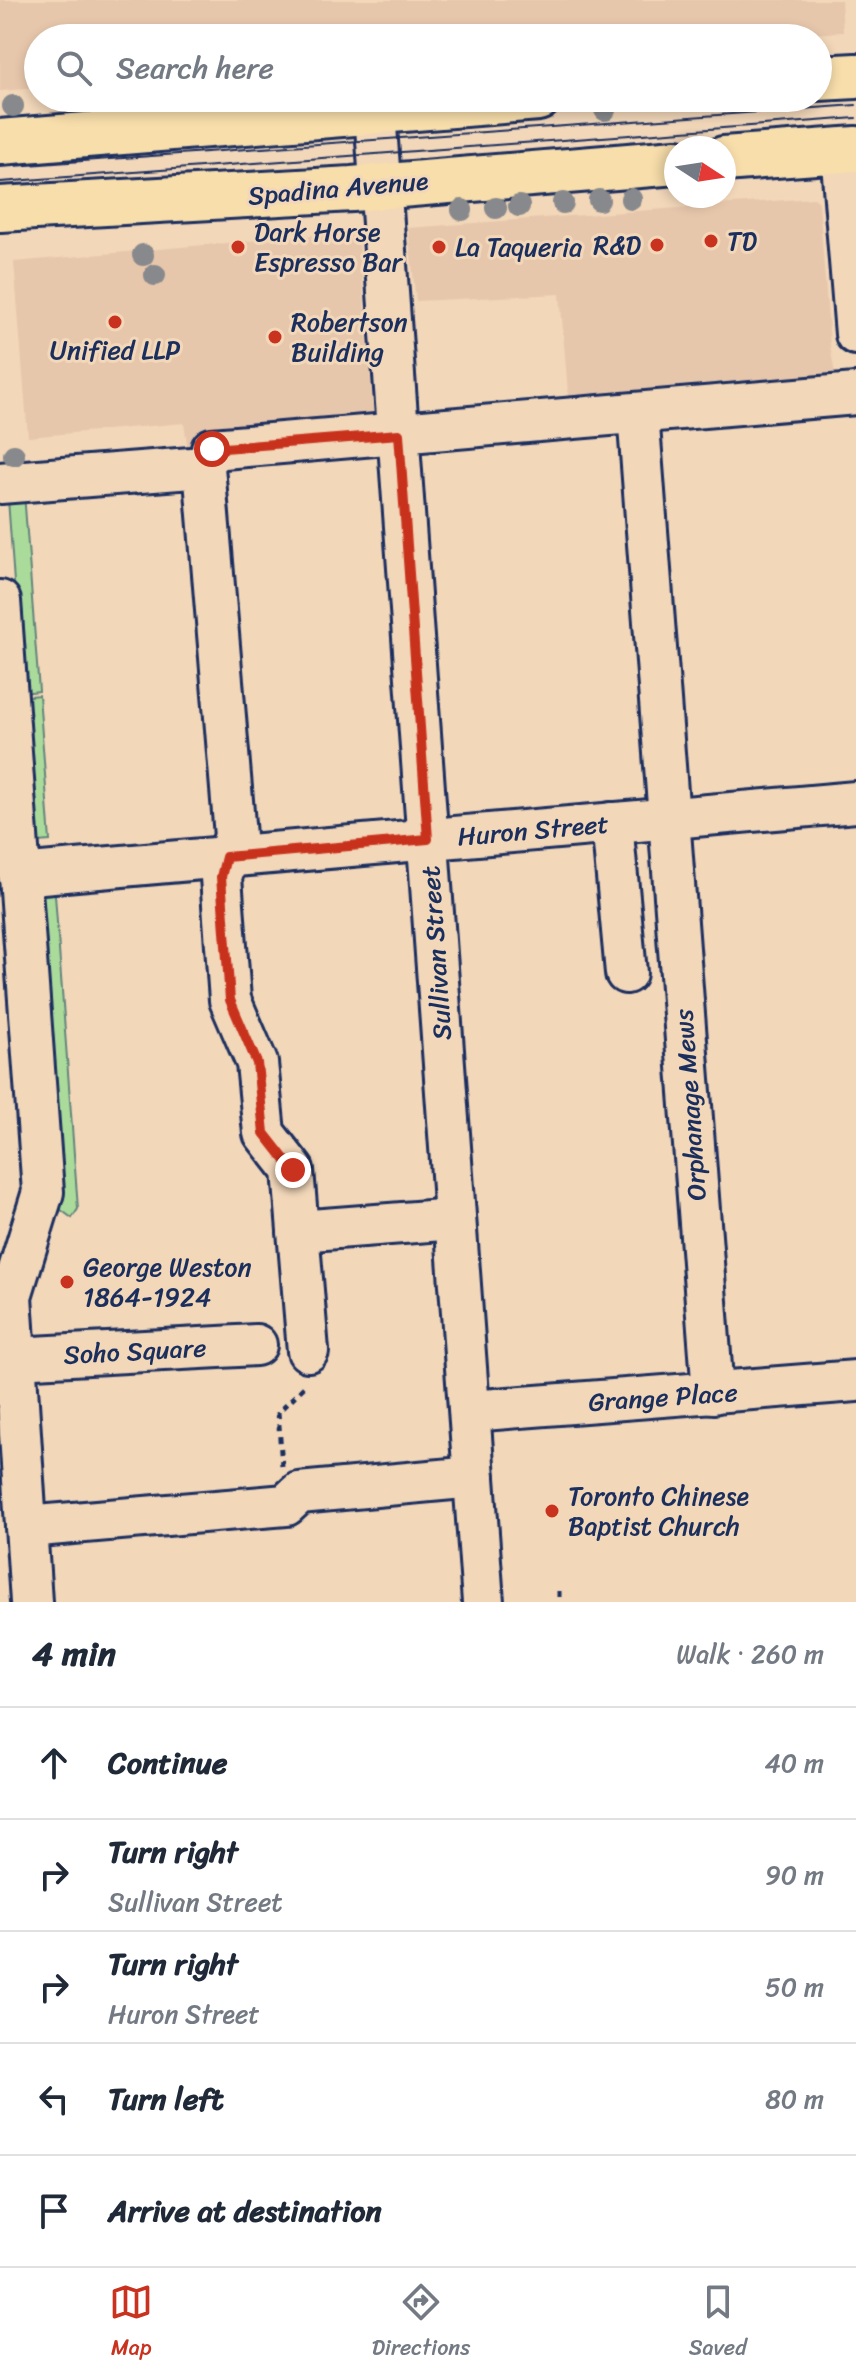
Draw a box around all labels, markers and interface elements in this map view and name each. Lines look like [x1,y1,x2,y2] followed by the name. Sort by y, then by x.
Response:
[24,24,832,112] search box
[116,41,274,95] text: Search here
[52,46,96,90] icon: search
[664,136,736,208] north arrow
[246,157,431,219] street label: Spadina Avenue
[254,209,403,285] place label: Dark Horse Espresso Bar
[727,218,757,264] place label: TD
[593,222,641,268] place label: R&D
[455,224,582,270] place label: La Taqueria
[702,232,720,250] marker: TD
[648,236,666,254] marker: R&D
[229,238,247,256] marker: Dark Horse Espresso Bar
[430,238,448,256] marker: La Taqueria
[291,299,408,375] place label: Robertson Building
[106,313,124,331] marker: Unified LLP
[50,327,180,373] place label: Unified LLP
[266,328,284,346] marker: Robertson Building
[194,431,230,467] route start
[455,800,611,860] street label: Huron Street
[407,864,465,1042] street label: Sullivan Street
[660,1007,720,1202] street label: Orphanage Mews
[275,1152,311,1188] route end
[83,1244,252,1320] place label: George Weston 1864-1924
[58,1273,76,1291] marker: George Weston 1864-1924
[62,1324,208,1378] street label: Soho Square
[587,1369,739,1425] street label: Grange Place
[568,1473,749,1549] place label: Toronto Chinese Baptist Church
[543,1502,561,1520] marker: Toronto Chinese Baptist Church
[32,1624,116,1684] text: 4 min
[676,1631,824,1677] text: Walk · 260 m
[108,1736,227,1790] text: Continue
[765,1740,824,1786] text: 40 m
[32,1741,76,1785] icon: ahead
[108,1825,238,1879] text: Turn right
[765,1852,824,1898] text: 90 m
[32,1853,76,1897] icon: right
[108,1879,283,1925] text: Sullivan Street
[108,1937,238,1991] text: Turn right
[765,1964,824,2010] text: 50 m
[32,1965,76,2009] icon: right
[108,1991,260,2037] text: Huron Street
[108,2072,224,2126] text: Turn left
[765,2076,824,2122] text: 80 m
[32,2077,76,2121] icon: left
[108,2184,382,2238] text: Arrive at destination
[32,2189,76,2233] icon: arrive
[109,2280,153,2367] tab: Map
[372,2280,470,2367] tab: Directions
[689,2280,747,2367] tab: Saved

